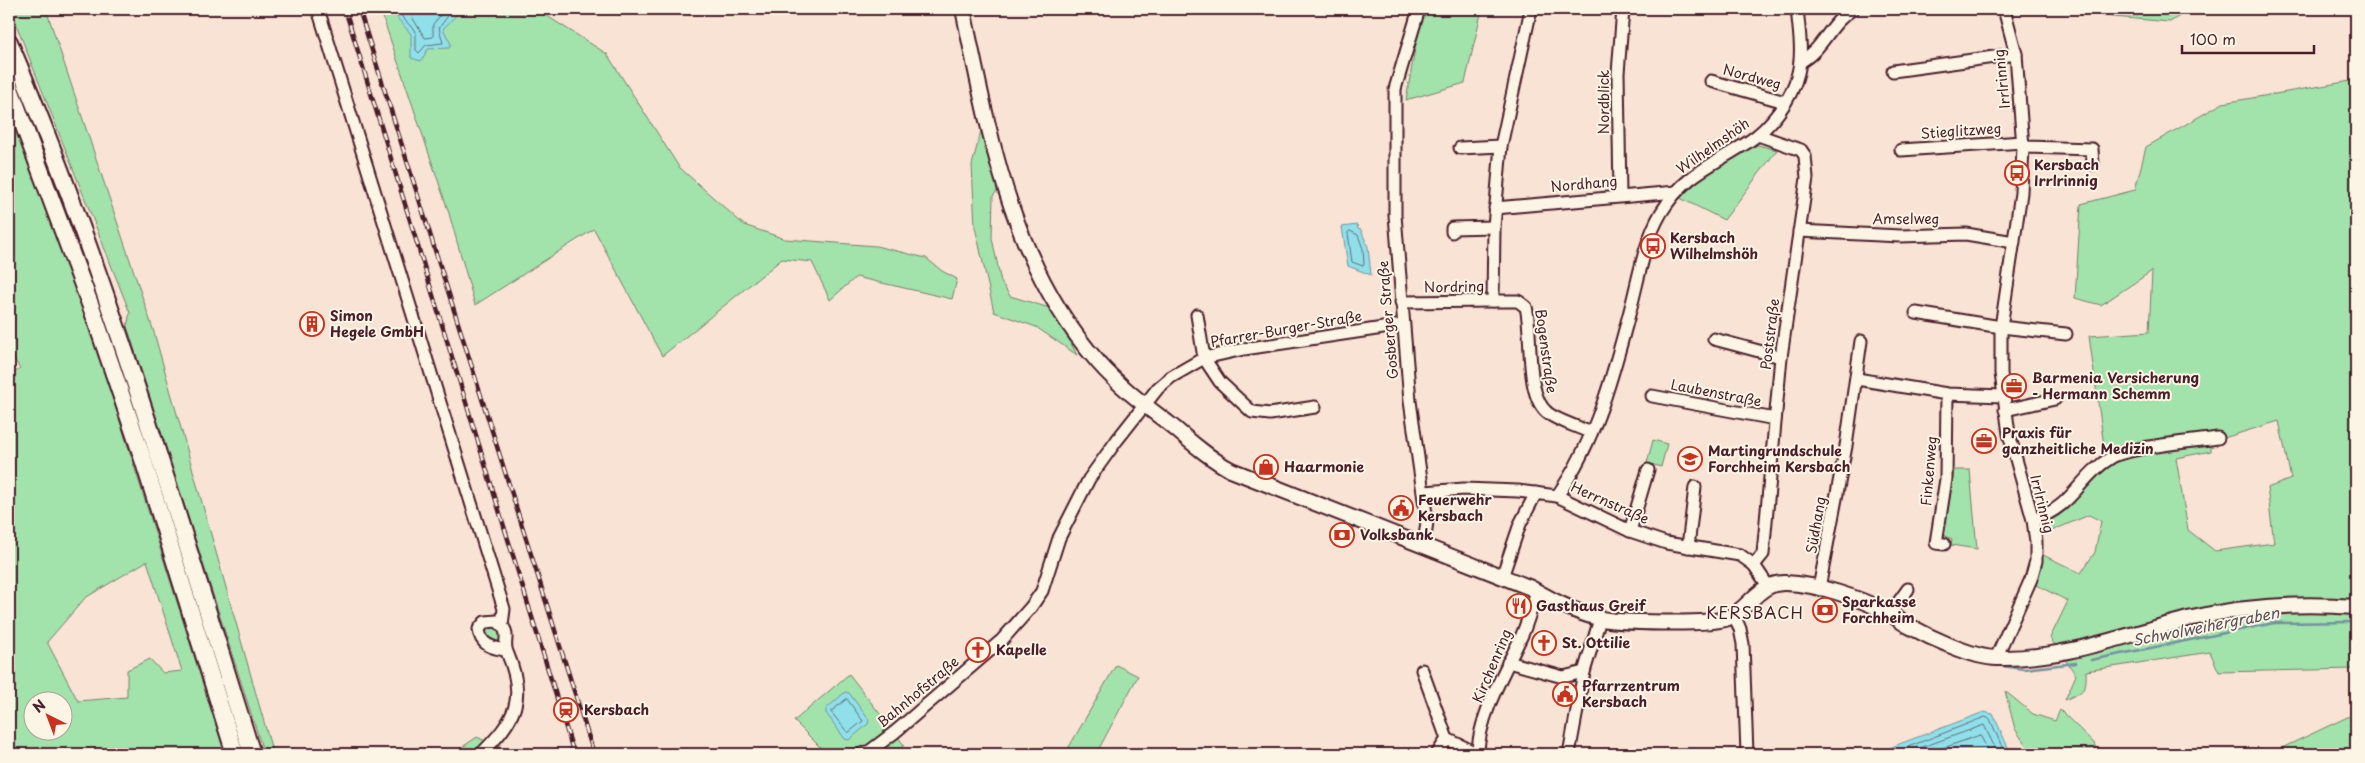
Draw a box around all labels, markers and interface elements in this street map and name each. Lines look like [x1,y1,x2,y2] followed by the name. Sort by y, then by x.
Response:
[2182,22,2315,54] scale bar
[2190,27,2236,50] text: 100 m
[1988,48,2015,110] street label: Irrlrinnig
[1720,59,1784,94] street label: Nordweg
[1593,69,1614,134] street label: Nordblick
[1672,113,1754,179] street label: Wilhelmshöh
[1920,117,2002,144] street label: Stieglitzweg
[2034,154,2099,191] place label: Kersbach Irrlrinnig
[2004,160,2030,186] bus stop icon: Kersbach Irrlrinnig
[1550,170,1618,197] street label: Nordhang
[1873,208,1939,229] street label: Amselweg
[1670,227,1758,264] place label: Kersbach Wilhelmshöh
[1640,233,1666,259] bus stop icon: Kersbach Wilhelmshöh
[1372,260,1403,380] street label: Gosberger Straße
[1424,275,1484,298] street label: Nordring
[1755,297,1784,371] street label: Poststraße
[330,305,424,342] place label: Simon Hegele GmbH
[1208,305,1363,352] street label: Pfarrer-Burger-Straße
[1530,307,1563,394] street label: Bogenstraße
[299,311,325,337] building icon: Simon Hegele GmbH
[2032,367,2199,404] place label: Barmenia Versicherung - Hermann Schemm
[1669,373,1763,412] street label: Laubenstraße
[2001,373,2027,399] office icon: Barmenia Versicherung - Hermann Schemm
[2002,422,2154,459] place label: Praxis für ganzheitliche Medizin
[1971,428,1997,454] office icon: Praxis für ganzheitliche Medizin
[1915,435,1942,507] street label: Finkenweg
[1708,440,1850,477] place label: Martingrundschule Forchheim Kersbach
[1677,446,1703,472] school or university icon: Martingrundschule Forchheim Kersbach
[1253,454,1279,480] shop icon: Haarmonie
[1284,456,1364,477] place label: Haarmonie
[2025,472,2060,535] street label: Irrlrinnig
[1568,476,1653,529] street label: Herrnstraße
[1418,489,1492,526] place label: Feuerwehr Kersbach
[1388,495,1414,521] public building icon: Feuerwehr Kersbach
[1800,495,1831,555] street label: Südhang
[1329,522,1355,548] bank icon: Volksbank
[1360,524,1434,545] place label: Volksbank
[1842,591,1916,628] place label: Sparkasse Forchheim
[1506,593,1532,619] restaurant icon: Gasthaus Greif
[1536,595,1647,616] place label: Gasthaus Greif
[1812,597,1838,623] bank icon: Sparkasse Forchheim
[1706,600,1804,624] district label: KERSBACH
[2130,600,2282,651] water label: Schwolweihergraben
[1467,626,1517,706] street label: Kirchenring
[1531,630,1557,656] church icon: St. Ottilie
[1562,632,1631,653] place label: St. Ottilie
[965,637,991,663] church icon: Kapelle
[996,639,1047,660] place label: Kapelle
[872,651,963,732] street label: Bahnhofstraße
[1582,675,1680,712] place label: Pfarrzentrum Kersbach
[1552,681,1578,707] public building icon: Pfarrzentrum Kersbach
[22,690,72,740] north arrow
[28,694,50,717] text: N
[553,697,579,723] station icon: Kersbach
[584,699,649,720] place label: Kersbach

